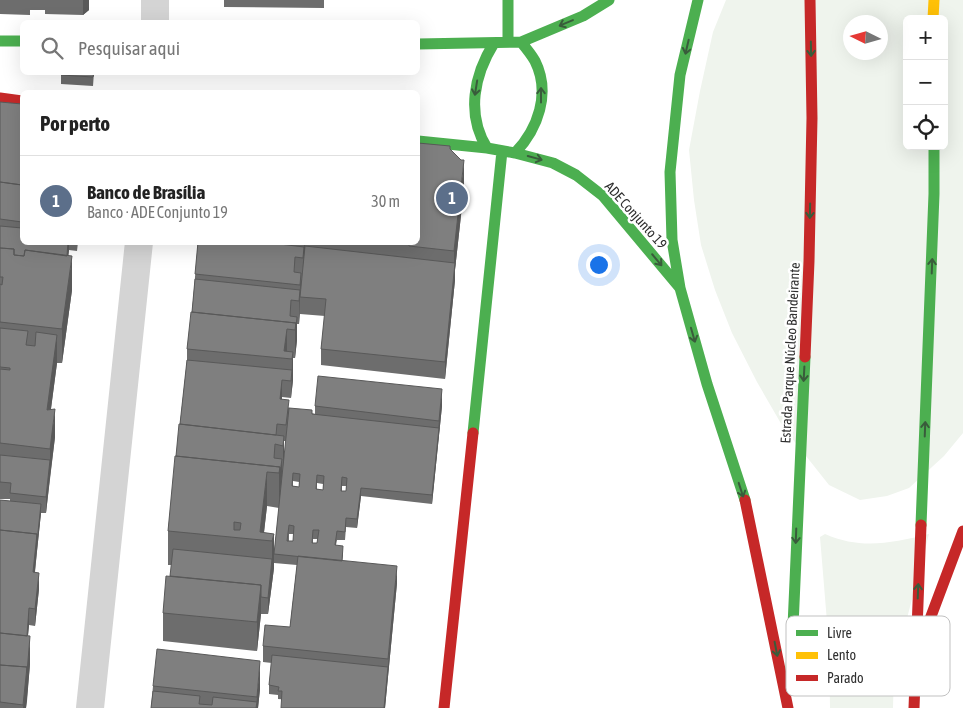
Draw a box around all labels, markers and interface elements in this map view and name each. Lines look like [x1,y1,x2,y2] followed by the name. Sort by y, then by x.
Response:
[843,15,888,60] north arrow
[903,15,948,150] map controls
[903,15,948,60] button: +
[559,19,575,28] one-way arrow
[20,20,420,75] search box
[38,34,66,62] icon: search
[78,37,180,59] text: Pesquisar aqui
[681,39,691,55] one-way arrow
[806,40,816,56] one-way arrow
[903,60,948,105] button: −
[471,80,481,96] one-way arrow
[536,87,546,103] one-way arrow
[903,105,948,150] button: locate
[40,111,110,135] text: Por perto
[526,154,542,163] one-way arrow
[602,178,670,252] street label: ADE Conjunto 19
[436,179,468,217] pin: 1
[87,181,205,203] text: Banco de Brasília
[52,192,60,210] text: 1
[371,192,400,210] text: 30 m
[87,203,228,221] text: Banco · ADE Conjunto 19
[806,203,815,219] one-way arrow
[586,252,612,278] your location
[651,253,662,266] one-way arrow
[927,259,937,275] one-way arrow
[777,262,803,444] street label: Estrada Parque Núcleo Bandeirante
[689,326,699,342] one-way arrow
[799,365,808,381] one-way arrow
[921,421,930,437] one-way arrow
[737,482,747,498] one-way arrow
[792,528,801,544] one-way arrow
[914,583,923,599] one-way arrow
[786,616,950,696] legend
[827,625,852,641] text: Livre
[772,640,781,656] one-way arrow
[827,647,856,663] text: Lento
[827,670,864,686] text: Parado

